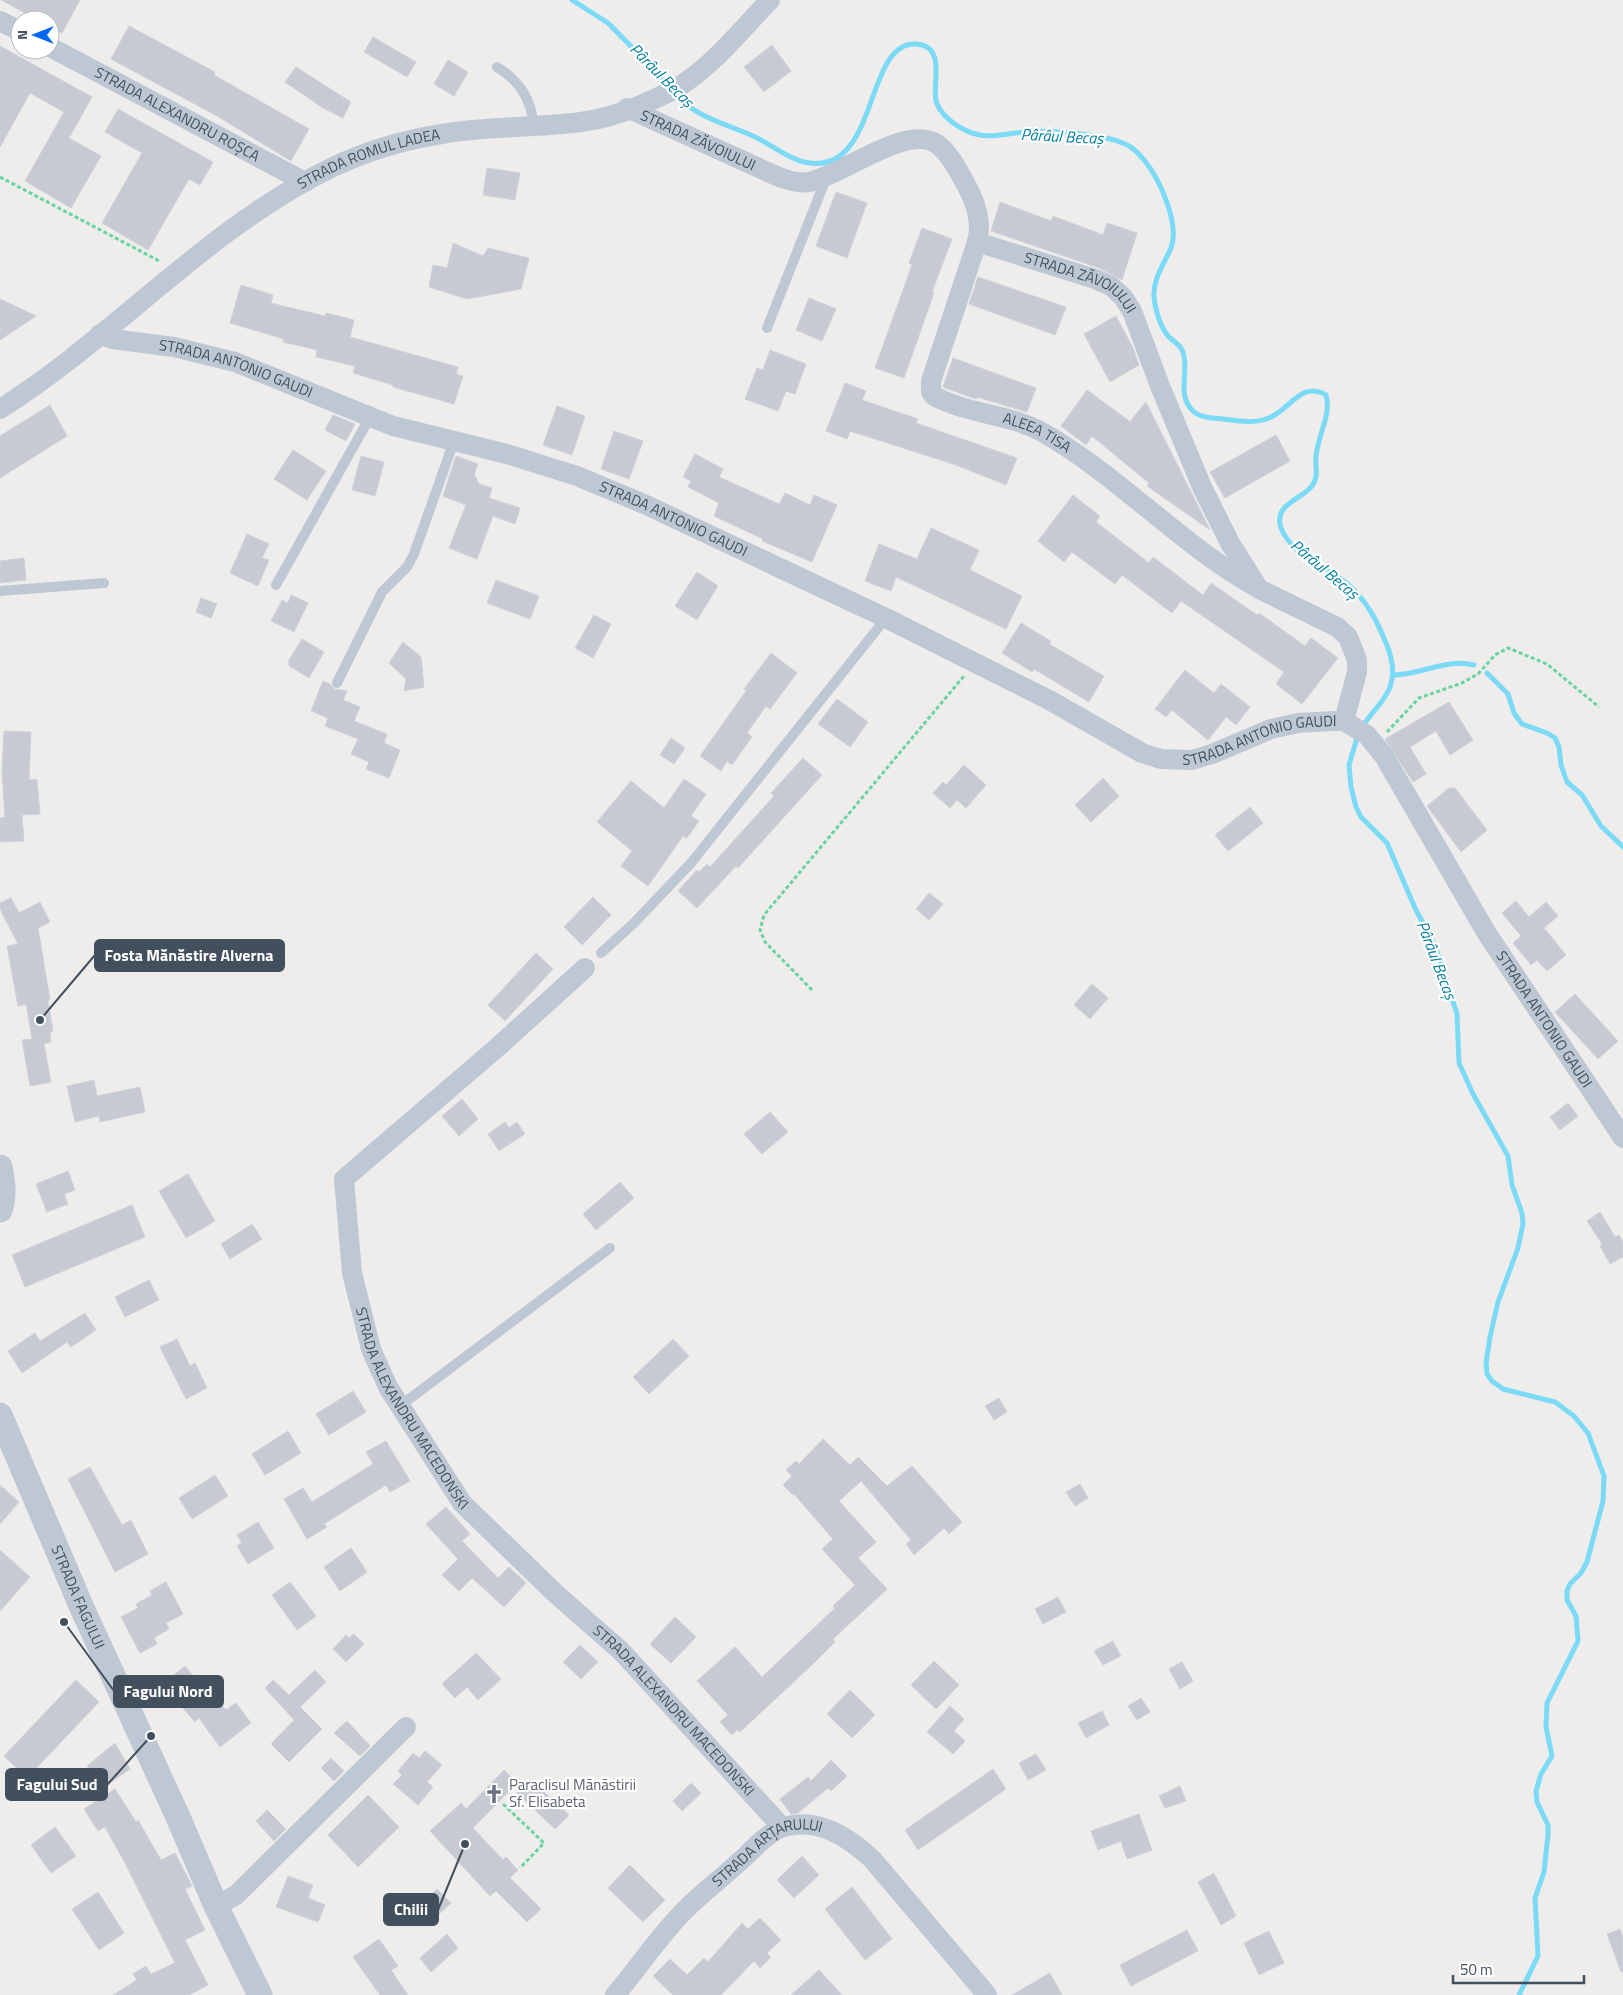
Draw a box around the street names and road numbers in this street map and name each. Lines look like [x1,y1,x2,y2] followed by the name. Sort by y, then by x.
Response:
[91,61,264,167] street label: STRADA ALEXANDRU ROȘCA
[637,104,760,176] street label: STRADA ZĂVOIULUI
[293,123,442,195] street label: STRADA ROMUL LADEA
[1022,246,1142,318] street label: STRADA ZĂVOIULUI
[158,333,316,403] street label: STRADA ANTONIO GAUDI
[1000,406,1076,458] street label: ALEEA TISA
[596,475,751,562] street label: STRADA ANTONIO GAUDI
[1182,709,1337,771] street label: STRADA ANTONIO GAUDI
[1490,946,1599,1092] street label: STRADA ANTONIO GAUDI
[350,1305,474,1515] street label: STRADA ALEXANDRU MACEDONSKI
[46,1541,111,1653] street label: STRADA FAGULUI
[588,1619,760,1801] street label: STRADA ALEXANDRU MACEDONSKI
[706,1812,826,1892] street label: STRADA ARȚARULUI

